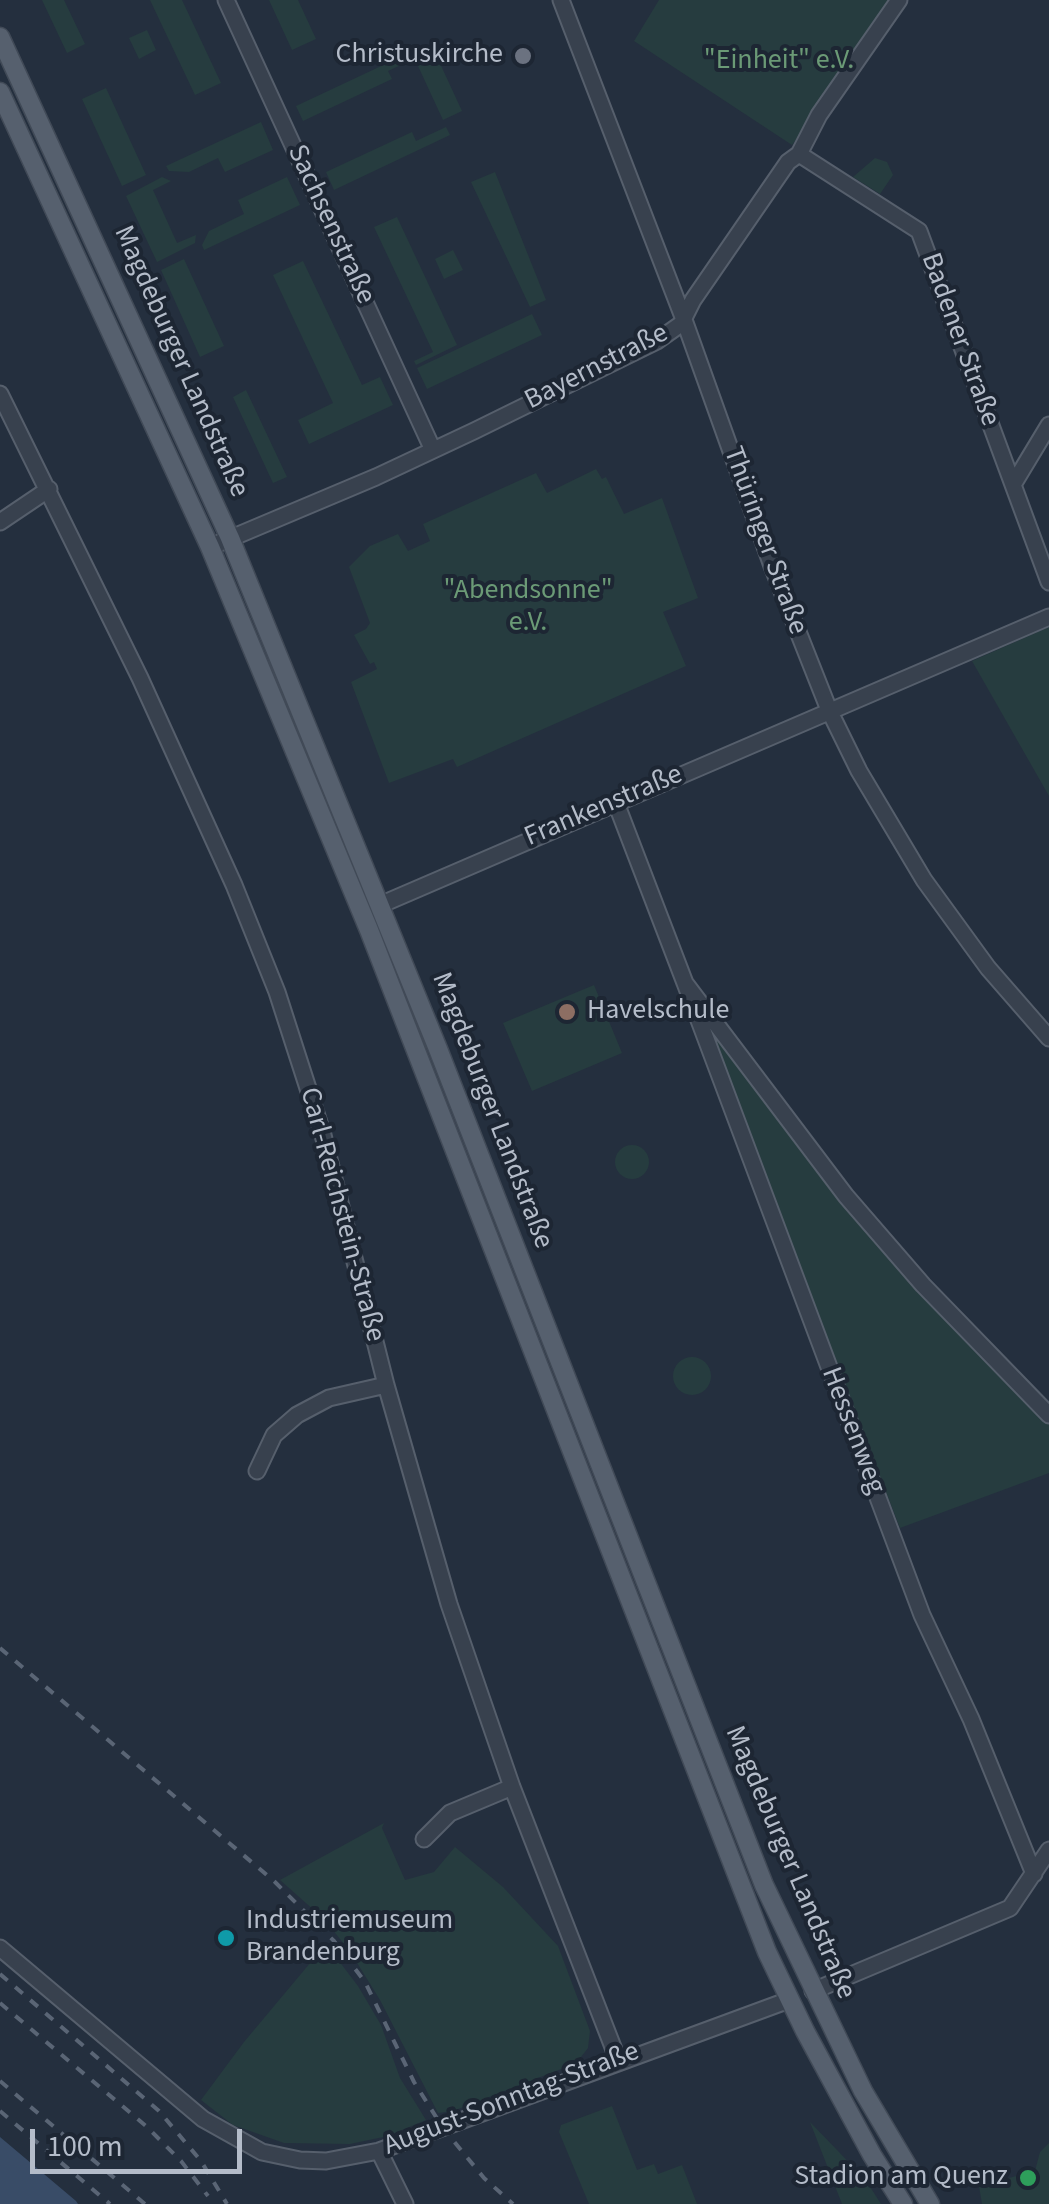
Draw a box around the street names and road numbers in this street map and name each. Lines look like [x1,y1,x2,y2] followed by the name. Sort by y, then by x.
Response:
[278,140,382,310] street label: Sachsenstraße
[105,221,255,503] street label: Magdeburger Landstraße
[912,249,1006,431] street label: Badener Straße
[520,318,674,418] street label: Bayernstraße
[714,443,814,639] street label: Thüringer Straße
[520,759,688,855] street label: Frankenstraße
[423,968,559,1254] street label: Magdeburger Landstraße
[291,1084,391,1346] street label: Carl-Reichstein-Straße
[813,1363,891,1499] street label: Hessenweg
[716,1722,862,2004] street label: Magdeburger Landstraße
[380,2036,644,2164] street label: August-Sonntag-Straße

